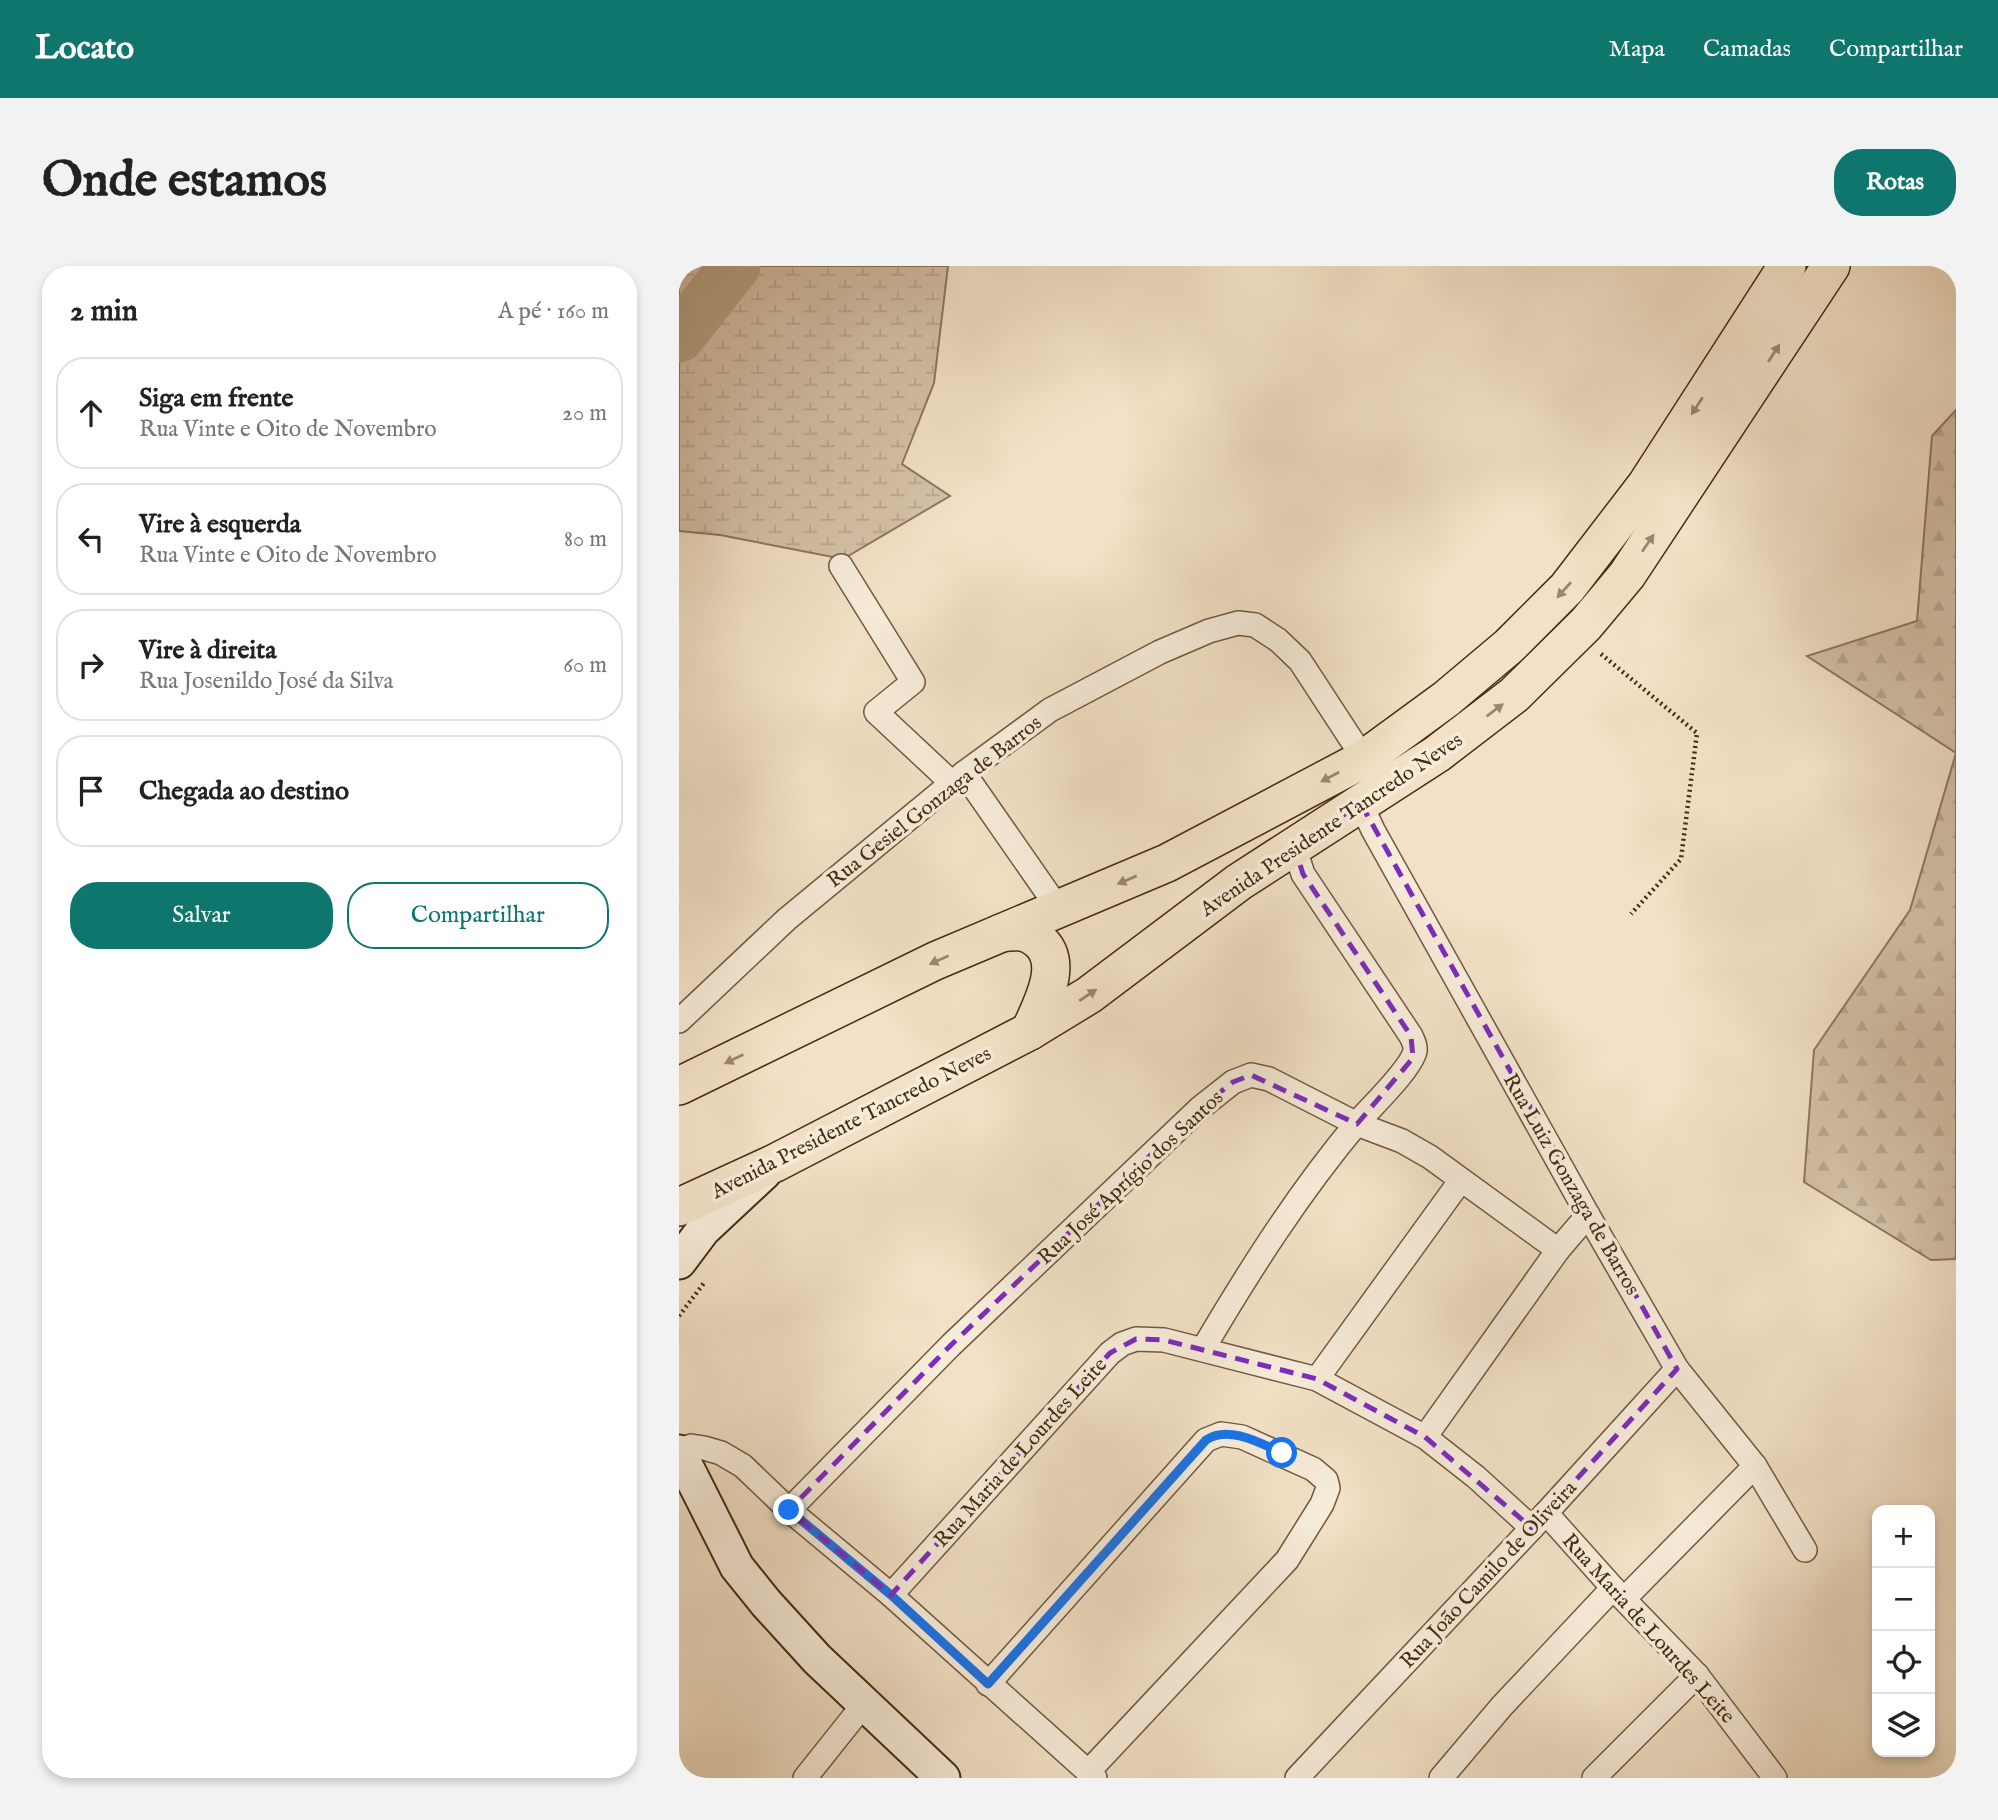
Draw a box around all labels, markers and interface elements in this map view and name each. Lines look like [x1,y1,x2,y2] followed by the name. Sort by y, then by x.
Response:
[35,28,134,70] text: Locato
[1609,34,1665,65] text: Mapa
[1703,34,1791,65] text: Camadas
[1829,34,1963,65] text: Compartilhar
[1834,149,1956,216] button: Rotas
[42,151,327,213] text: Onde estamos
[70,293,138,331] text: 2 min
[498,297,609,326] text: A pé · 160 m
[1767,344,1780,363] one-way arrow
[139,382,294,415] text: Siga em frente
[72,394,110,432] icon: ahead
[1690,396,1703,416] one-way arrow
[562,399,607,428] text: 20 m
[139,415,437,444] text: Rua Vinte e Oito de Novembro
[139,508,301,541] text: Vire à esquerda
[72,520,110,558] icon: left
[564,525,607,554] text: 80 m
[1642,533,1655,553] one-way arrow
[139,541,437,570] text: Rua Vinte e Oito de Novembro
[1556,581,1572,598] one-way arrow
[139,634,276,667] text: Vire à direita
[72,646,110,684] icon: right
[563,651,607,680] text: 60 m
[139,667,393,696] text: Rua Josenildo José da Silva
[1485,702,1503,717] one-way arrow
[822,710,1048,894] street label: Rua Gesiel Gonzaga de Barros
[1195,727,1468,924] street label: Avenida Presidente Tancredo Neves
[1320,771,1339,783] one-way arrow
[72,772,110,810] icon: arrive
[139,775,349,808] text: Chegada ao destino
[1116,874,1137,885] one-way arrow
[70,882,333,949] button: Salvar
[347,882,609,949] button: Compartilhar
[929,954,949,966] one-way arrow
[1079,988,1097,1002] one-way arrow
[706,1041,996,1206] street label: Avenida Presidente Tancredo Neves
[724,1053,744,1065] one-way arrow
[1496,1069,1645,1300] street label: Rua Luiz Gonzaga de Barros
[1032,1085,1230,1271] street label: Rua José Aprígio dos Santos
[929,1352,1114,1554] street label: Rua Maria de Lourdes Leite
[1266,1437,1297,1468] route start
[1395,1475,1584,1675] street label: Rua João Camilo de Oliveira
[773,1494,804,1525] route end
[1872,1505,1935,1757] map controls
[1872,1505,1935,1568] button: +
[1555,1528,1741,1730] street label: Rua Maria de Lourdes Leite
[1872,1568,1935,1631] button: −
[1872,1631,1935,1694] button: locate
[1872,1694,1935,1757] button: layers

